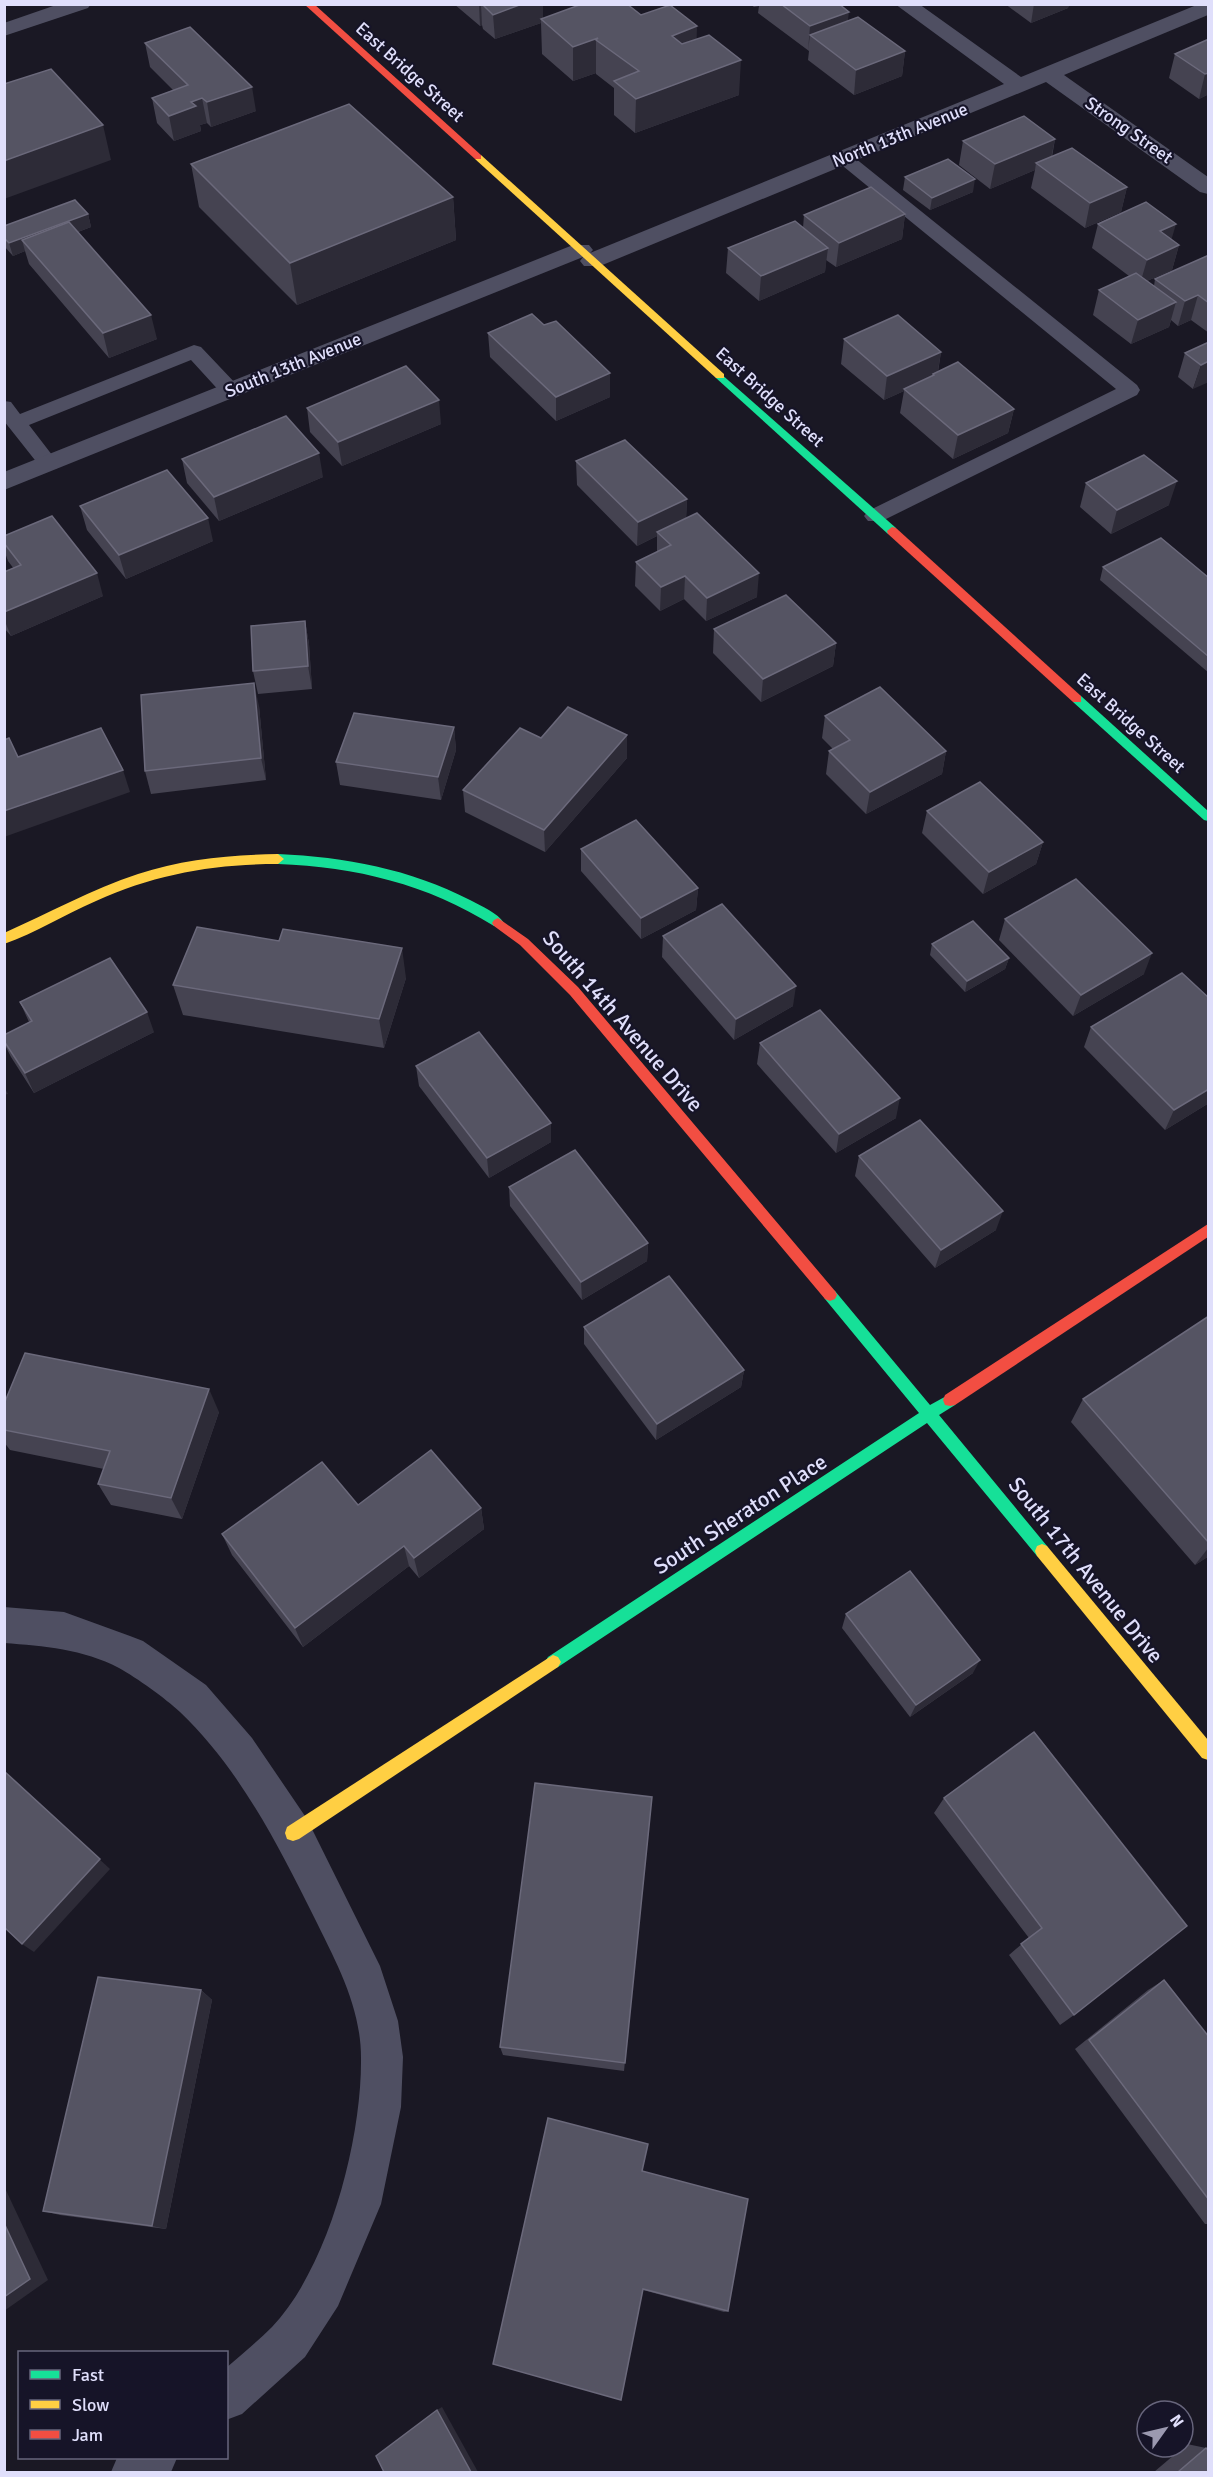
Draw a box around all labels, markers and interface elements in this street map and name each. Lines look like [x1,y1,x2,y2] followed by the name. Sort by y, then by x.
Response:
[351,17,469,127] street label: East Bridge Street
[1081,92,1177,168] street label: Strong Street
[829,98,971,172] street label: North 13th Avenue
[222,328,364,402] street label: South 13th Avenue
[711,342,829,452] street label: East Bridge Street
[1072,668,1190,778] street label: East Bridge Street
[537,925,709,1117] street label: South 14th Avenue Drive
[648,1448,832,1580] street label: South Sheraton Place
[1003,1472,1169,1668] street label: South 17th Avenue Drive
[18,2351,228,2459] legend
[72,2364,104,2386] text: Fast
[72,2394,109,2416] text: Slow
[1135,2399,1195,2459] north arrow
[1165,2411,1188,2431] text: N
[72,2424,103,2446] text: Jam

